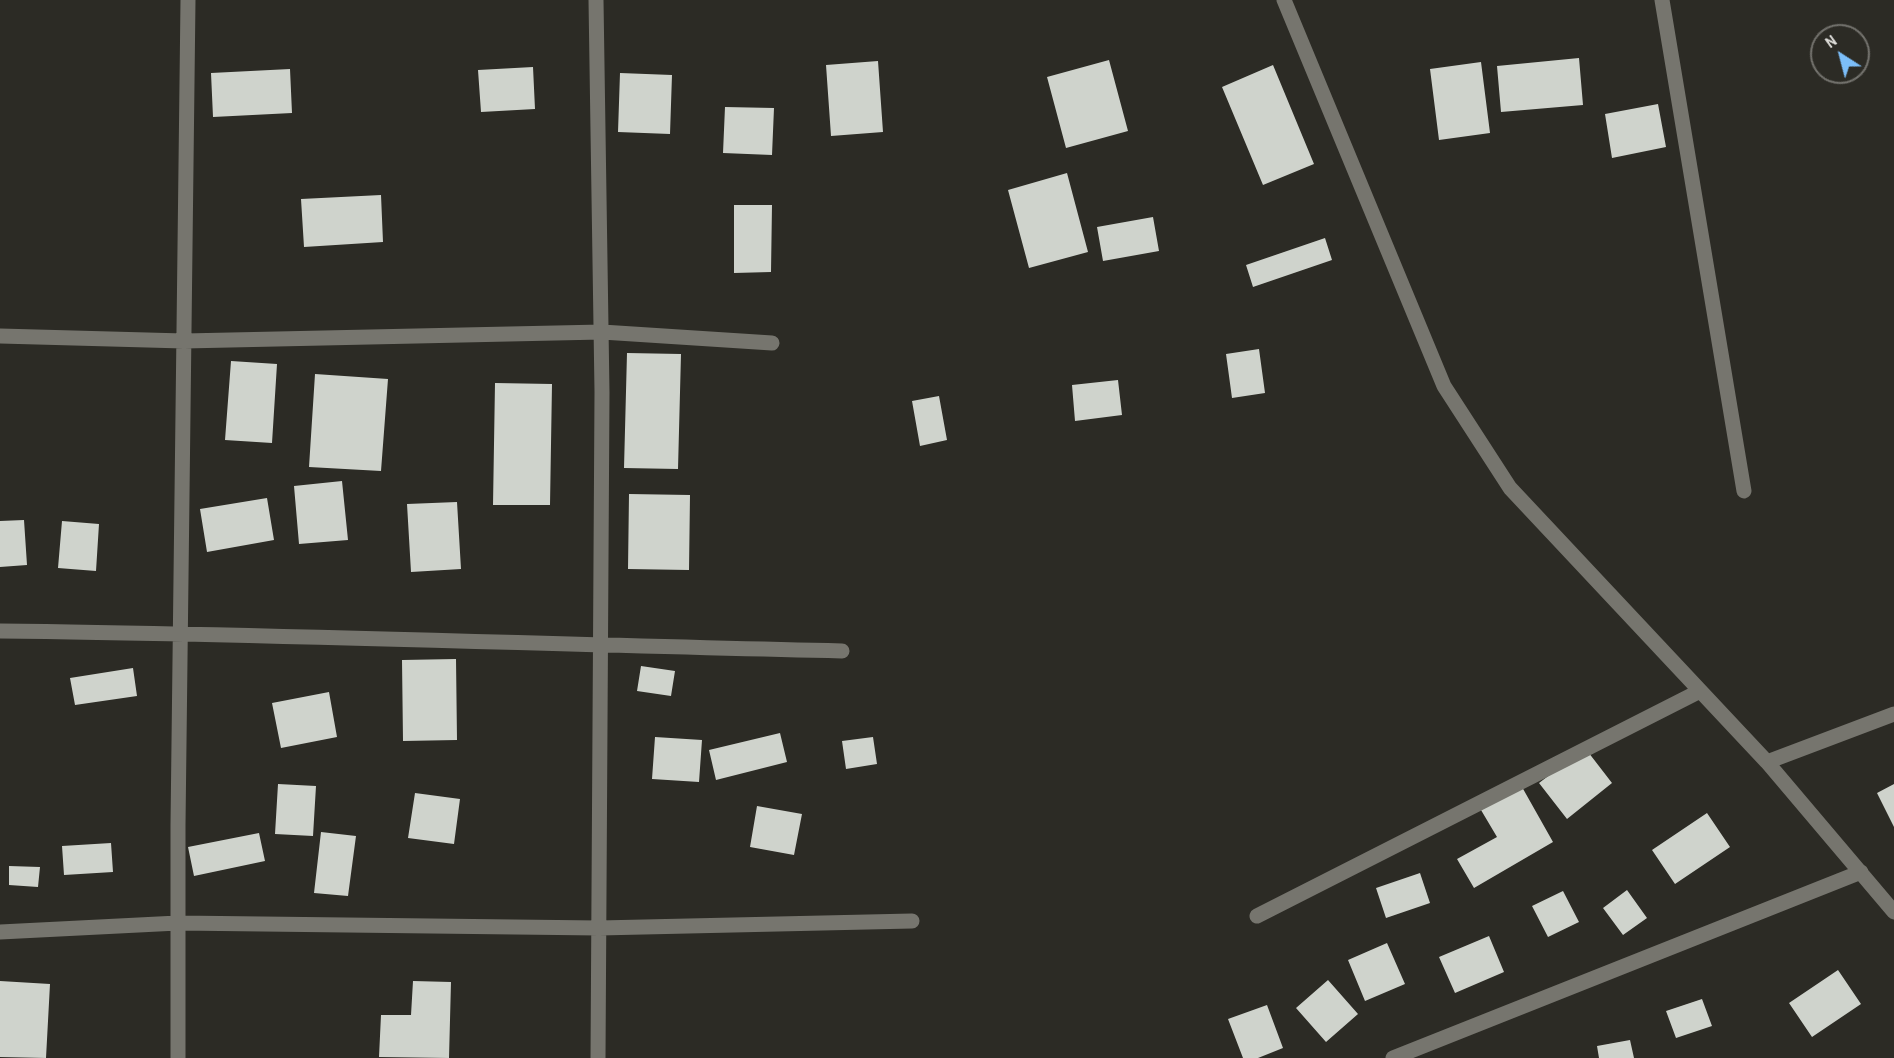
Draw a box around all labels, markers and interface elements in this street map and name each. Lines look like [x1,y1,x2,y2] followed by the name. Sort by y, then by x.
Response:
[1810,24,1870,84] north arrow
[1820,29,1841,53] text: N

